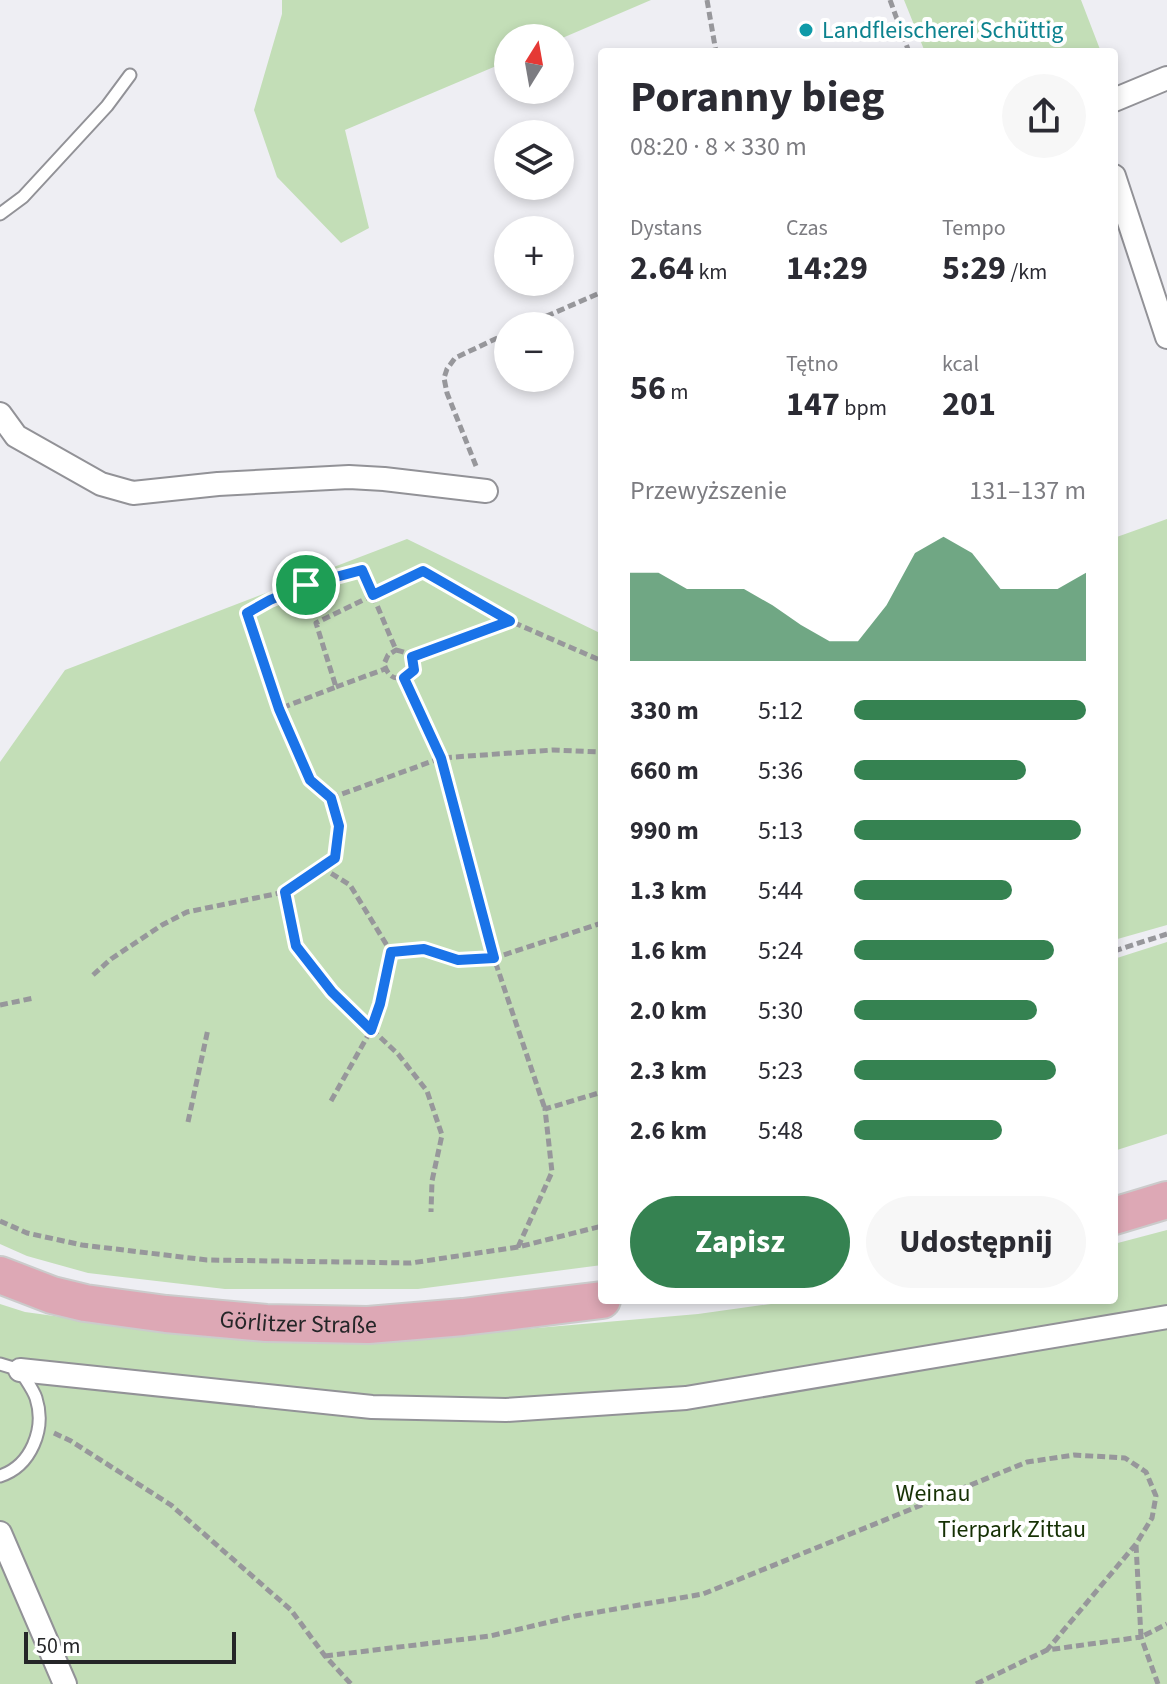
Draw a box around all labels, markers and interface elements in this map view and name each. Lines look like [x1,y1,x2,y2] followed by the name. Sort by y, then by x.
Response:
[822,13,1063,48] place label: Landfleischerei Schüttig
[797,21,815,39] marker: Landfleischerei Schüttig
[494,24,574,104] north arrow
[494,24,574,392] map controls
[630,66,884,129] text: Poranny bieg
[1002,74,1086,158] button: share
[494,120,574,200] button: layers
[630,128,807,165] text: 08:20 · 8 × 330 m
[630,212,702,244] text: Dystans
[786,212,828,244] text: Czas
[942,212,1006,244] text: Tempo
[494,216,574,296] button: +
[630,244,694,293] text: 2.64
[786,244,868,293] text: 14:29
[942,244,1006,293] text: 5:29
[694,256,728,288] text: km
[1006,256,1047,288] text: /km
[494,312,574,392] button: −
[786,348,838,380] text: Tętno
[942,348,979,380] text: kcal
[630,364,666,413] text: 56
[666,376,689,408] text: m
[786,380,840,429] text: 147
[942,380,996,429] text: 201
[840,392,887,424] text: bpm
[630,472,787,509] text: Przewyższenie
[969,472,1086,509] text: 131–137 m
[272,551,340,619] pin
[284,563,328,607] icon: arrive
[630,692,699,729] text: 330 m
[758,692,803,729] text: 5:12
[630,752,699,789] text: 660 m
[758,752,803,789] text: 5:36
[630,812,699,849] text: 990 m
[758,812,803,849] text: 5:13
[630,872,707,909] text: 1.3 km
[758,872,803,909] text: 5:44
[630,932,707,969] text: 1.6 km
[758,932,803,969] text: 5:24
[630,992,707,1029] text: 2.0 km
[758,992,803,1029] text: 5:30
[630,1052,707,1089] text: 2.3 km
[758,1052,803,1089] text: 5:23
[630,1112,707,1149] text: 2.6 km
[758,1112,803,1149] text: 5:48
[630,1196,850,1288] button: Zapisz
[866,1196,1086,1288] button: Udostępnij
[218,1301,378,1343] street label: Görlitzer Straße
[896,1476,970,1511] park label: Weinau
[938,1512,1086,1547] park label: Tierpark Zittau
[24,1628,236,1664] scale bar
[36,1630,81,1662] text: 50 m

